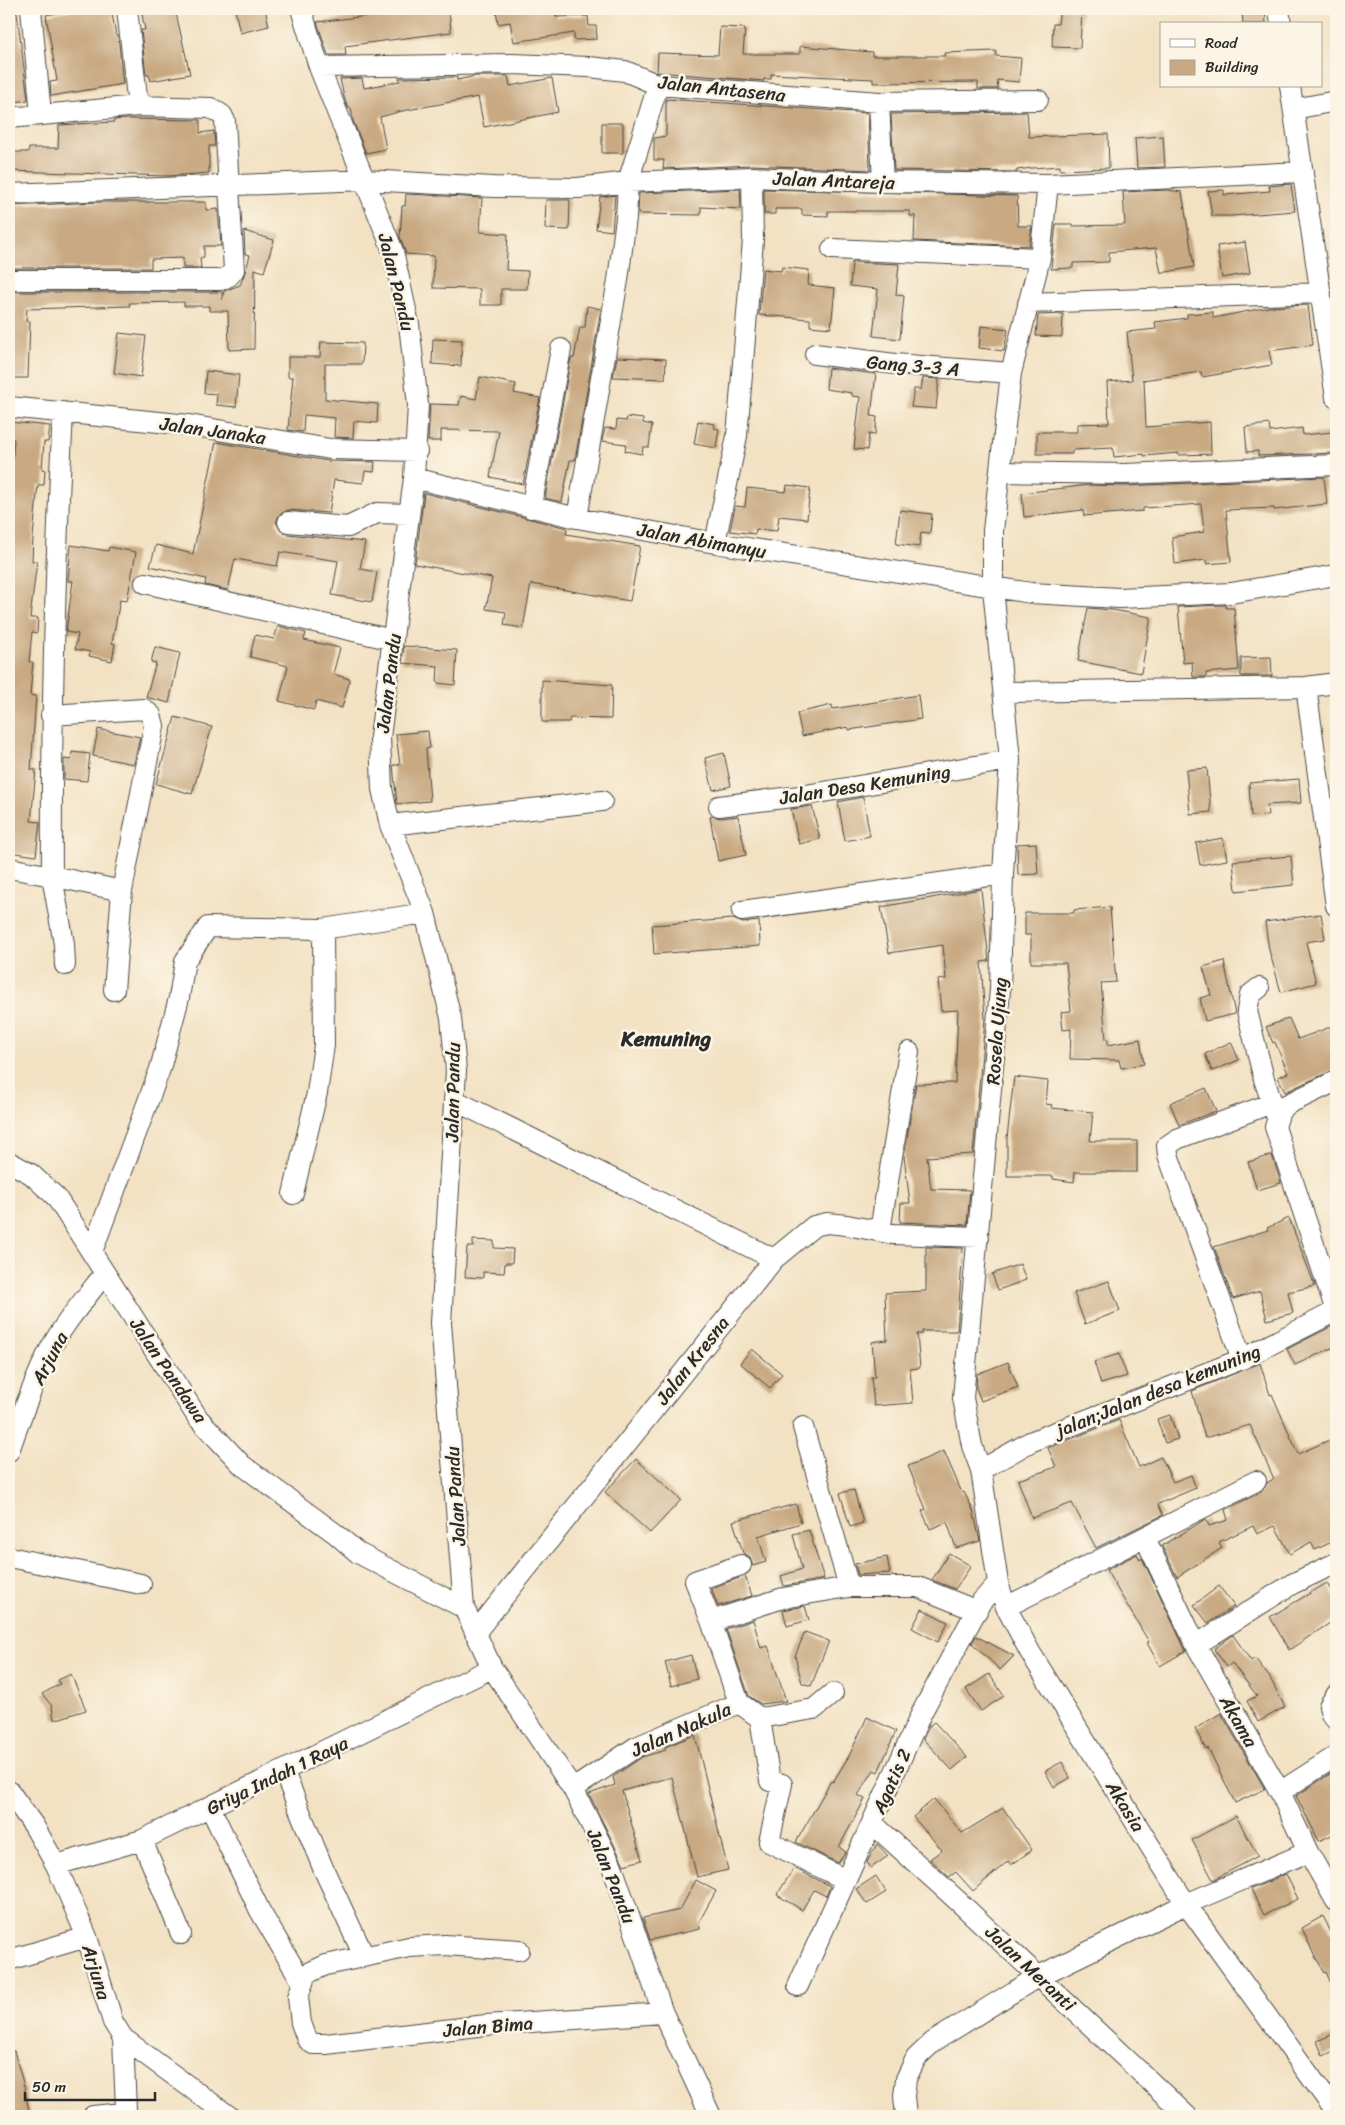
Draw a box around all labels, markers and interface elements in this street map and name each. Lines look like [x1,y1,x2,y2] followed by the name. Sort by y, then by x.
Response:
[1160,22,1322,88] legend
[1205,30,1238,56] text: Road
[1205,54,1259,80] text: Building
[656,65,788,112] street label: Jalan Antasena
[772,162,896,199] street label: Jalan Antareja
[368,229,425,335] street label: Jalan Pandu
[865,345,961,386] street label: Gang 3-3 A
[157,407,268,454] street label: Jalan Janaka
[634,513,769,568] street label: Jalan Abimanyu
[366,632,411,736] street label: Jalan Pandu
[776,755,953,814] street label: Jalan Desa Kemuning
[976,976,1017,1086] street label: Rosela Ujung
[620,1020,711,1058] district label: Kemuning
[435,1042,470,1143] street label: Jalan Pandu
[646,1308,738,1413] street label: Jalan Kresna
[120,1310,217,1430] street label: Jalan Pandawa
[21,1325,77,1392] street label: Arjuna
[1047,1334,1266,1448] street label: jalan;Jalan desa kemuning
[436,1445,476,1548] street label: Jalan Pandu
[1210,1688,1267,1754] street label: Akama
[625,1692,737,1767] street label: Jalan Nakula
[200,1726,354,1824] street label: Griya Indah 1 Raya
[862,1743,921,1820] street label: Agatis 2
[1096,1773,1155,1839] street label: Akasia
[577,1823,646,1929] street label: Jalan Pandu
[977,1916,1085,2020] street label: Jalan Meranti
[72,1939,121,2004] street label: Arjuna
[441,2006,535,2047] street label: Jalan Bima
[25,2070,155,2102] scale bar
[32,2074,67,2100] text: 50 m

